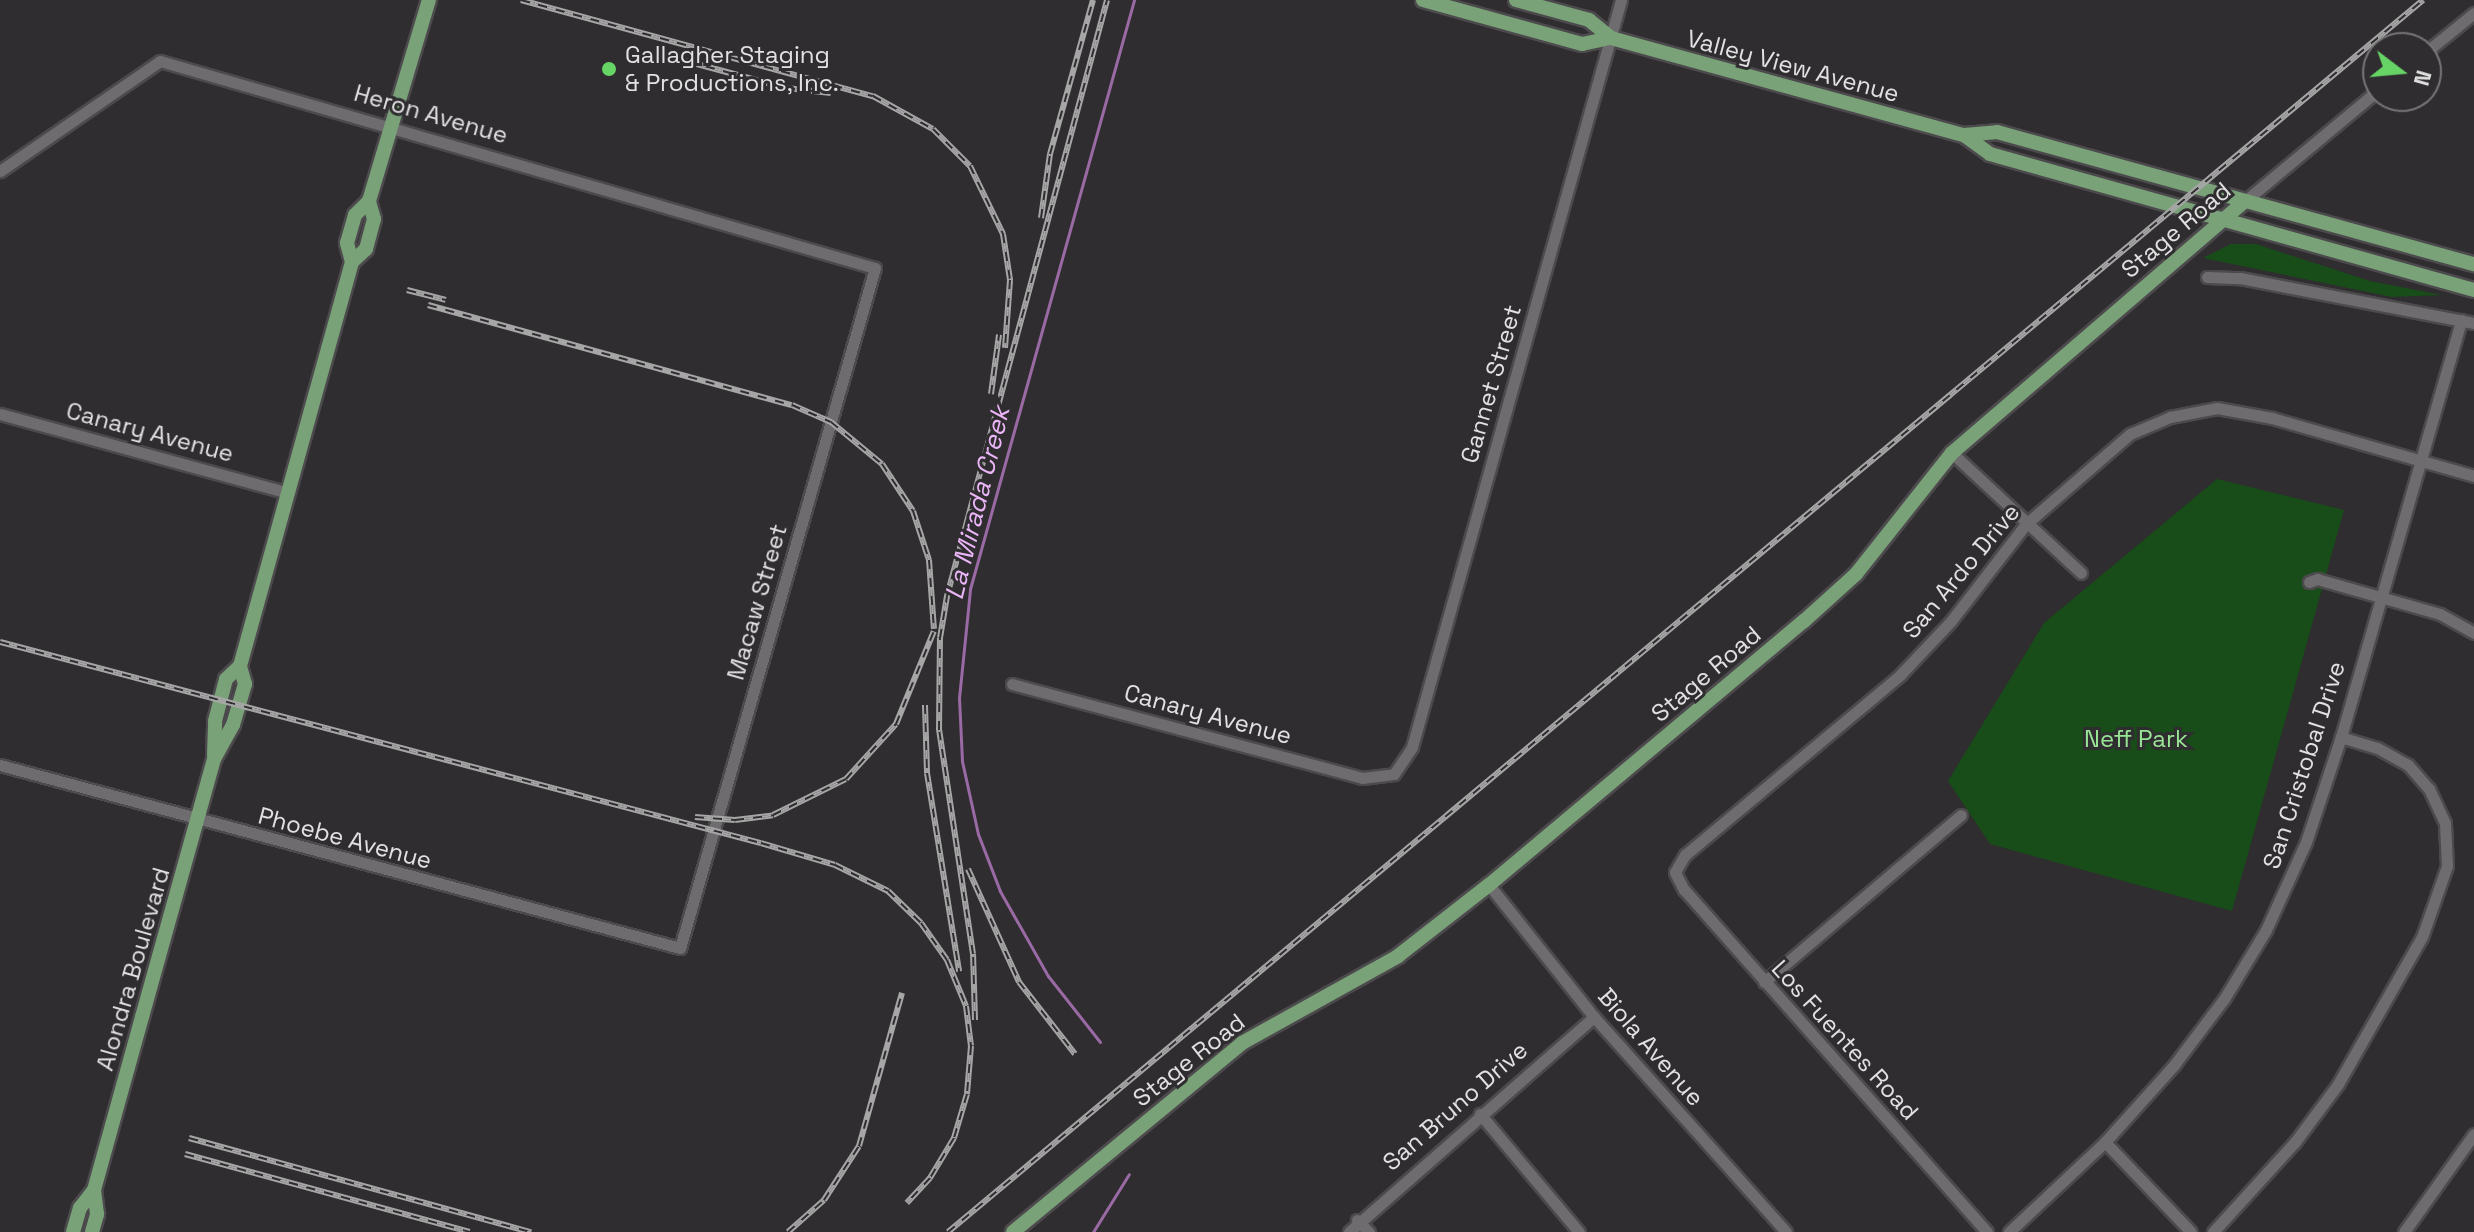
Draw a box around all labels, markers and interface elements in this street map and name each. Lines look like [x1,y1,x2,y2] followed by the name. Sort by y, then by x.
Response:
[1683,24,1903,108] street label: Valley View Avenue
[2362,32,2442,112] north arrow
[625,41,840,97] place label: Gallagher Staging & Productions, Inc.
[600,60,618,78] marker: Gallagher Staging & Productions, Inc.
[2408,67,2439,89] text: N
[351,78,511,150] street label: Heron Avenue
[2115,176,2237,284] street label: Stage Road
[1455,302,1527,466] street label: Gannet Street
[63,396,237,468] street label: Canary Avenue
[939,403,1017,603] water label: La Mirada Creek
[1896,498,2026,644] street label: San Ardo Drive
[721,521,793,683] street label: Macaw Street
[1645,620,1767,728] street label: Stage Road
[2257,658,2351,872] street label: San Cristobal Drive
[1121,678,1295,750] street label: Canary Avenue
[2084,725,2188,753] park label: Neff Park
[255,801,435,875] street label: Phoebe Avenue
[90,864,176,1074] street label: Alondra Boulevard
[1766,954,1924,1126] street label: Los Fuentes Road
[1592,982,1710,1112] street label: Biola Avenue
[1127,1007,1251,1113] street label: Stage Road
[1377,1035,1533,1177] street label: San Bruno Drive

